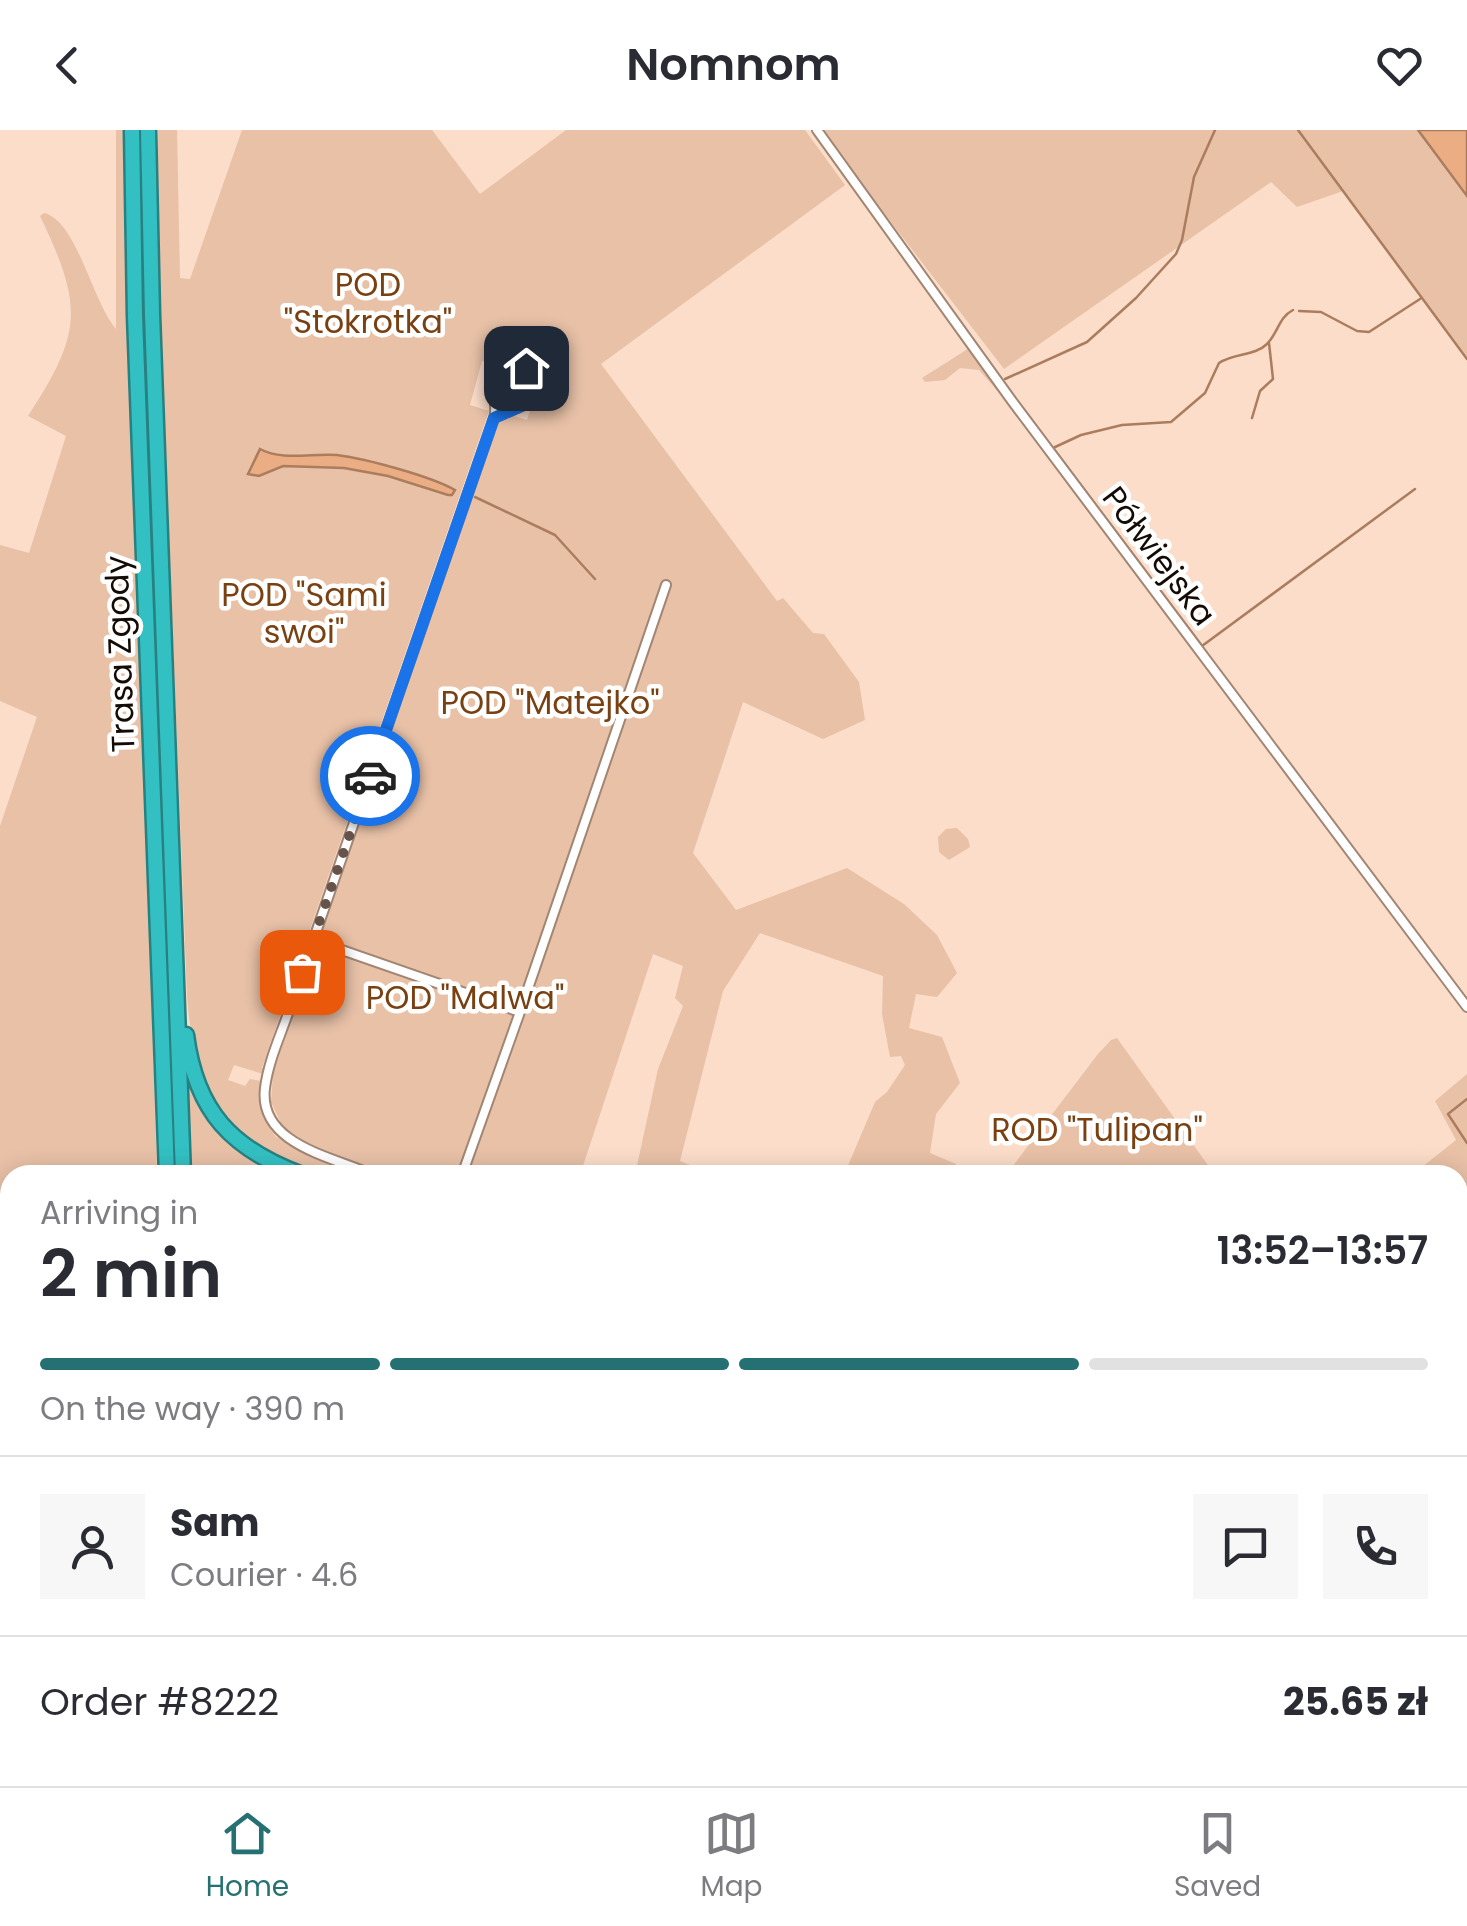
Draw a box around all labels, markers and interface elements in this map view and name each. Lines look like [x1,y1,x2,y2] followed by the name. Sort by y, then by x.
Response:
[626,33,841,96] text: Nomnom
[40,38,95,93] icon: back
[1372,38,1427,93] icon: heart
[284,262,452,344] park label: POD "Stokrotka"
[484,326,569,411] pin
[499,341,554,396] icon: home
[1092,477,1227,635] street label: Półwiejska
[94,555,145,753] street label: Trasa Zgody
[221,572,387,654] park label: POD "Sami swoi"
[440,680,660,725] park label: POD "Matejko"
[320,726,420,826] courier
[343,749,398,804] icon: car
[260,930,345,1015] pin
[275,945,330,1000] icon: bag
[366,975,564,1020] park label: POD "Malwa"
[991,1107,1203,1152] park label: ROD "Tulipan"
[40,1190,198,1235] text: Arriving in
[1217,1224,1428,1277] text: 13:52–13:57
[40,1229,222,1320] text: 2 min
[40,1386,345,1431] text: On the way · 390 m
[40,1494,145,1599] button: person
[1193,1494,1298,1599] button: chat
[1323,1494,1428,1599] button: phone
[170,1496,259,1549] text: Sam
[170,1552,358,1597] text: Courier · 4.6
[40,1675,279,1728] text: Order #8222
[1283,1675,1428,1728] text: 25.65 zł
[206,1806,289,1908] tab: Home
[701,1806,763,1908] tab: Map
[1174,1806,1261,1908] tab: Saved

